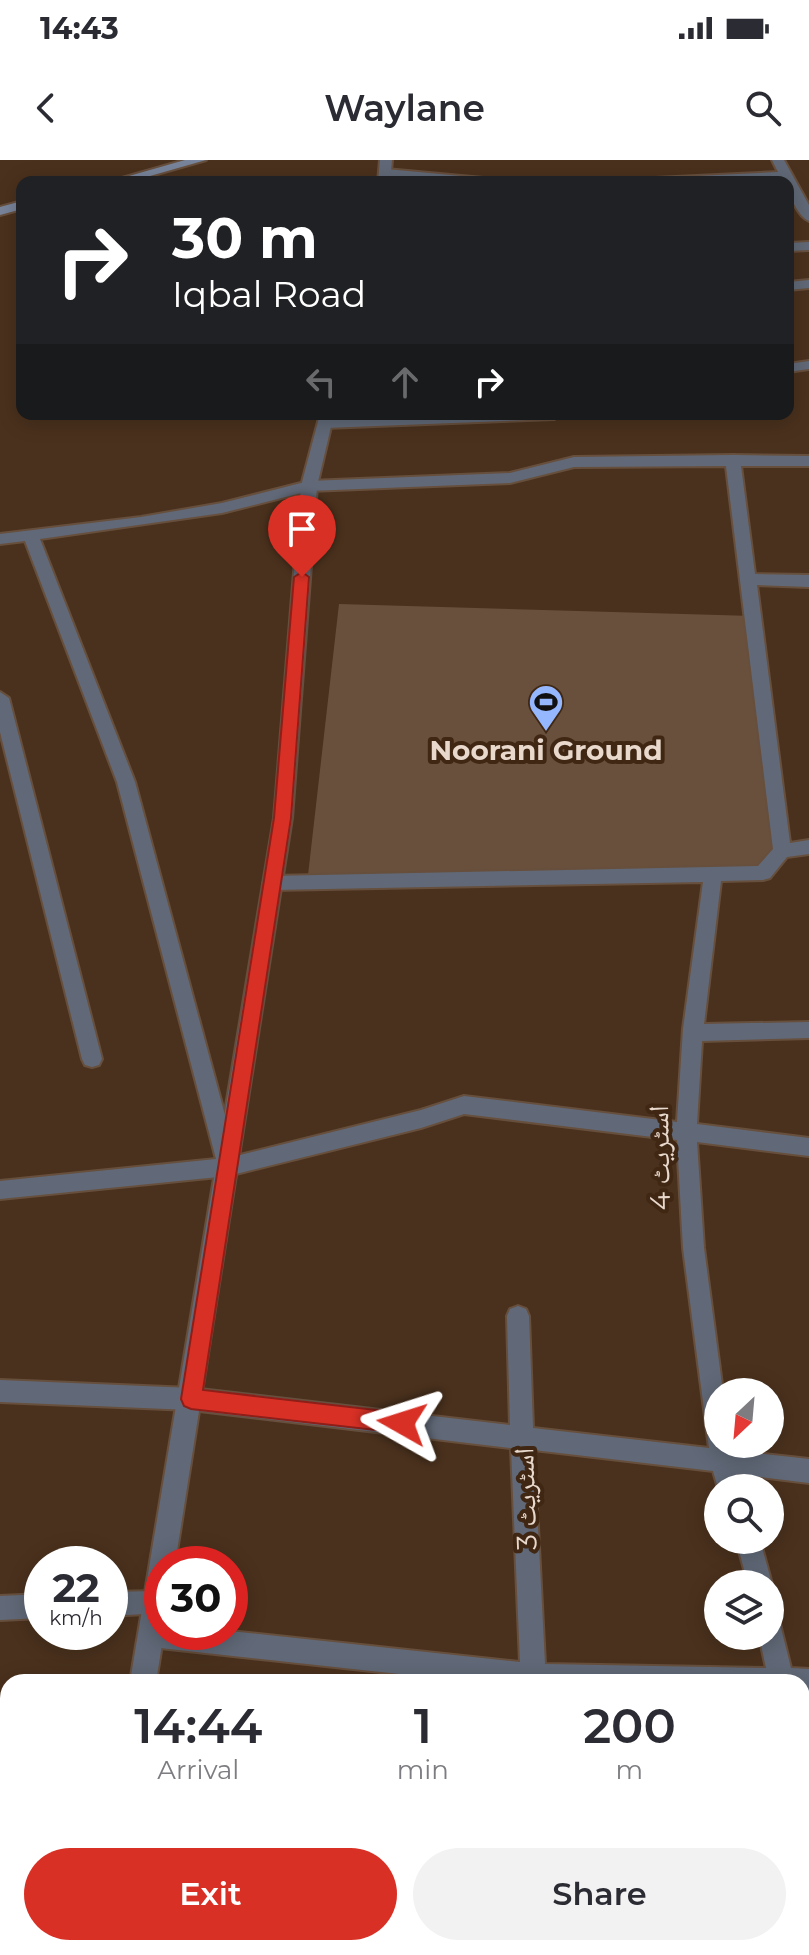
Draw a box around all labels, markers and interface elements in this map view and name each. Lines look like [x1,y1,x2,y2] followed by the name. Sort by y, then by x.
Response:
[40,10,119,47] text: 14:43
[24,86,68,130] icon: back
[324,86,485,130] text: Waylane
[741,86,785,130] icon: search
[172,204,318,272] text: 30 m
[40,208,144,312] icon: right
[172,272,366,316] text: Iqbal Road
[299,360,343,404] icon: left
[383,360,427,404] icon: ahead
[467,360,511,404] icon: right
[268,495,336,577] pin
[280,507,324,551] icon: arrive
[527,683,565,733] sports icon: Noorani Ground
[429,733,663,767] place label: Noorani Ground
[641,1105,677,1211] street label: اسٹریٹ 4
[704,1378,784,1458] north arrow
[704,1378,784,1650] map controls
[360,1381,444,1465] position arrow
[506,1447,544,1551] street label: اسٹریٹ 3
[704,1474,784,1554] button: search
[144,1546,248,1650] speed limit sign: 30
[52,1563,100,1612] text: 22
[704,1570,784,1650] button: layers
[49,1606,103,1630] text: km/h
[134,1697,262,1755] text: 14:44
[414,1697,432,1755] text: 1
[583,1697,676,1755] text: 200
[157,1754,239,1786] text: Arrival
[397,1754,449,1786] text: min
[616,1754,643,1786] text: m
[24,1848,397,1940] button: Exit
[413,1848,786,1940] button: Share

